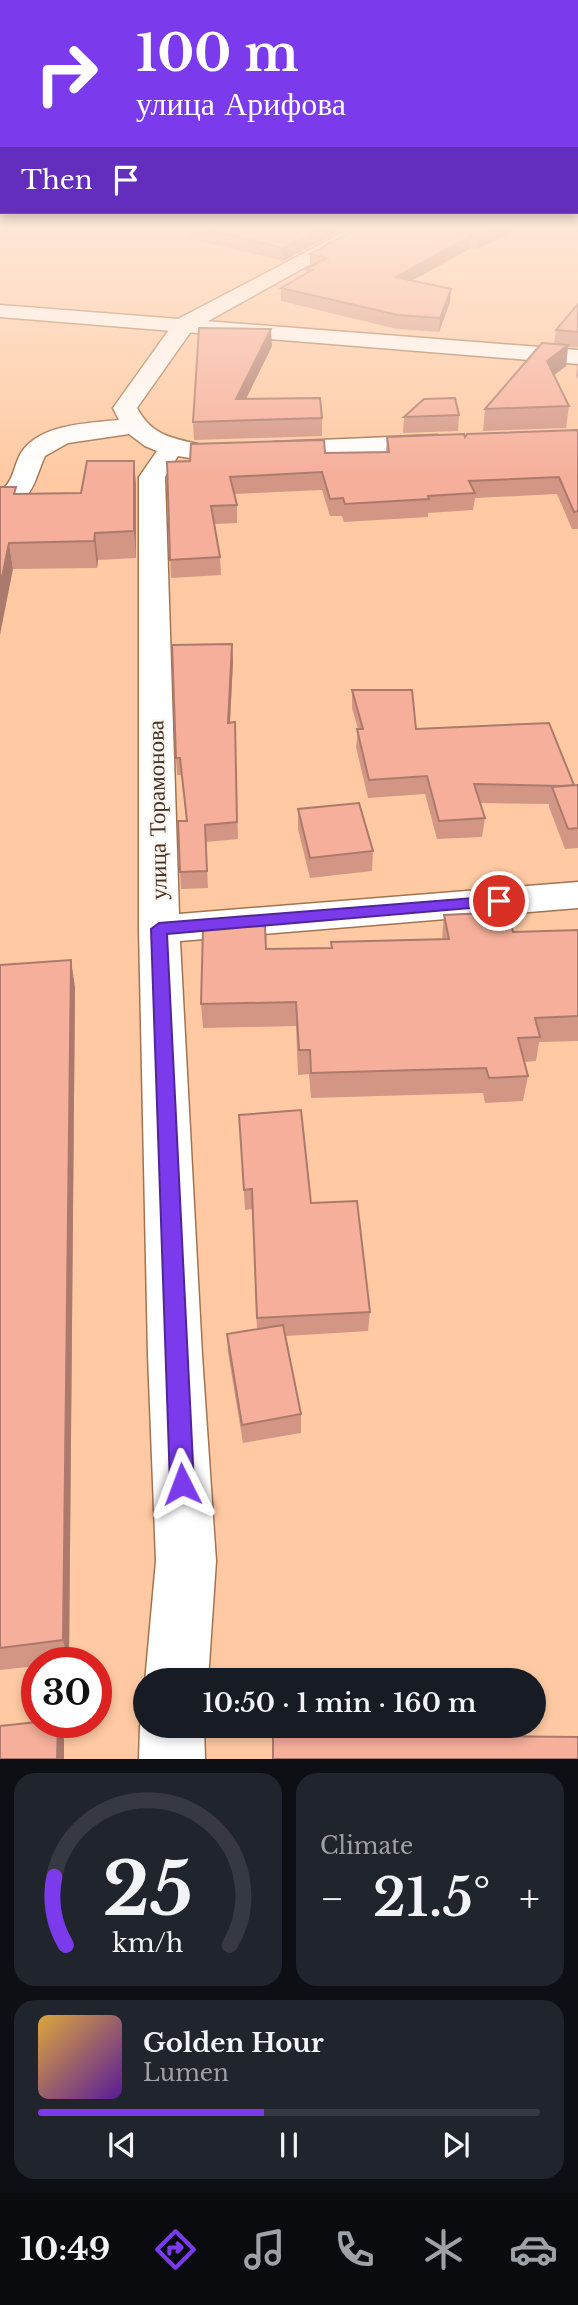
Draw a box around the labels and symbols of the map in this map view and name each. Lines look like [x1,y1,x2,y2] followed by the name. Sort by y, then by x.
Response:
[141,720,173,900] street label: улица Торамонова
[469,871,529,931] pin
[145,1447,219,1521] position arrow
[21,1647,112,1738] speed limit sign: 30

